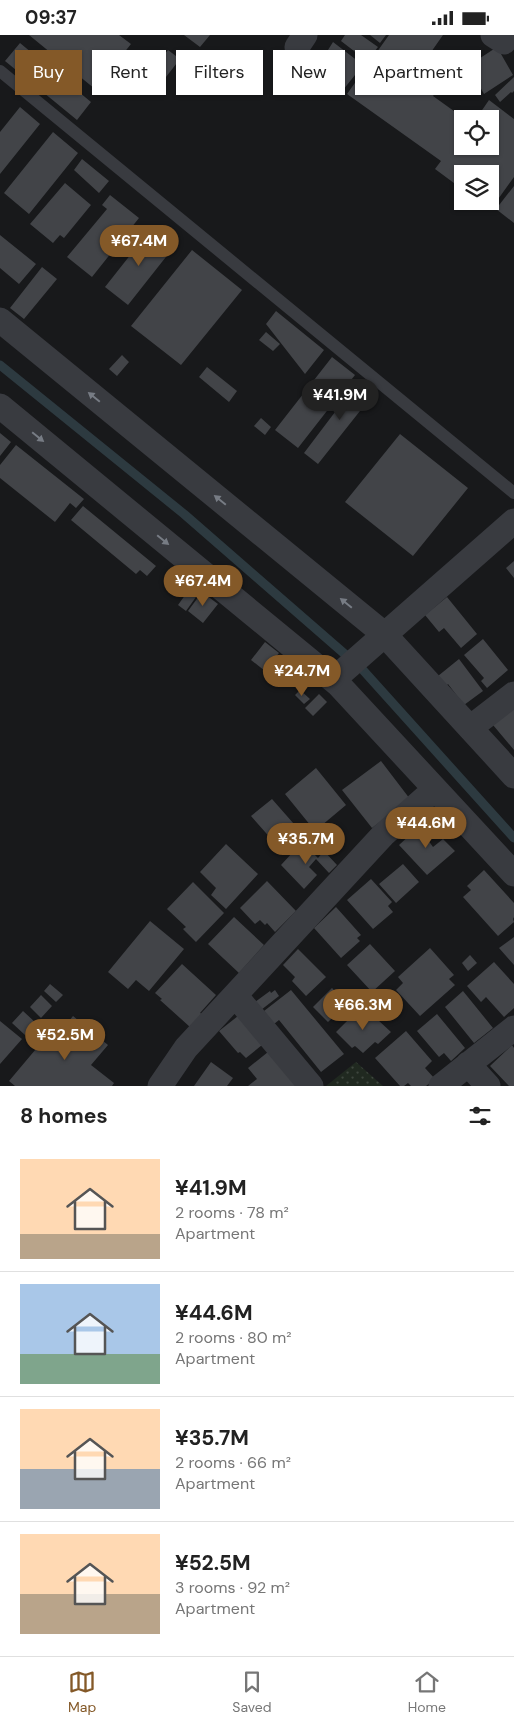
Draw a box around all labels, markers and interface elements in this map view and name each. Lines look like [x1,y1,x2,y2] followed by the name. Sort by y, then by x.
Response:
[25,5,77,30] text: 09:37
[15,50,82,95] chip: Buy
[92,50,166,95] chip: Rent
[176,50,263,95] chip: Filters
[273,50,345,95] chip: New
[355,50,481,95] chip: Apartment
[454,110,499,210] map controls
[454,110,499,155] button: locate
[454,165,499,210] button: layers
[98,225,180,267] pin: ¥67.4M
[111,230,167,251] text: ¥67.4M
[299,379,381,421] pin: ¥41.9M
[313,384,367,405] text: ¥41.9M
[88,392,101,403] one-way arrow
[31,431,44,442] one-way arrow
[214,495,226,506] one-way arrow
[157,534,169,545] one-way arrow
[162,565,244,607] pin: ¥67.4M
[175,570,231,591] text: ¥67.4M
[340,597,353,608] one-way arrow
[261,655,343,697] pin: ¥24.7M
[274,660,330,681] text: ¥24.7M
[385,807,467,849] pin: ¥44.6M
[396,812,456,833] text: ¥44.6M
[265,823,347,865] pin: ¥35.7M
[278,828,334,849] text: ¥35.7M
[322,989,404,1031] pin: ¥66.3M
[334,994,392,1015] text: ¥66.3M
[24,1019,106,1061] pin: ¥52.5M
[36,1024,94,1045] text: ¥52.5M
[20,1102,108,1130] text: 8 homes
[466,1102,494,1130] icon: filters
[175,1174,247,1202] text: ¥41.9M
[60,1179,120,1239] icon: home
[175,1202,289,1223] text: 2 rooms · 78 m²
[175,1223,255,1244] text: Apartment
[175,1299,253,1327] text: ¥44.6M
[60,1304,120,1364] icon: home
[175,1327,292,1348] text: 2 rooms · 80 m²
[175,1348,255,1369] text: Apartment
[175,1424,249,1452] text: ¥35.7M
[60,1429,120,1489] icon: home
[175,1452,291,1473] text: 2 rooms · 66 m²
[175,1473,255,1494] text: Apartment
[175,1549,251,1577] text: ¥52.5M
[60,1554,120,1614] icon: home
[175,1577,290,1598] text: 3 rooms · 92 m²
[175,1598,255,1619] text: Apartment
[68,1668,96,1716] tab: Map
[232,1668,272,1716] tab: Saved
[408,1668,446,1716] tab: Home

